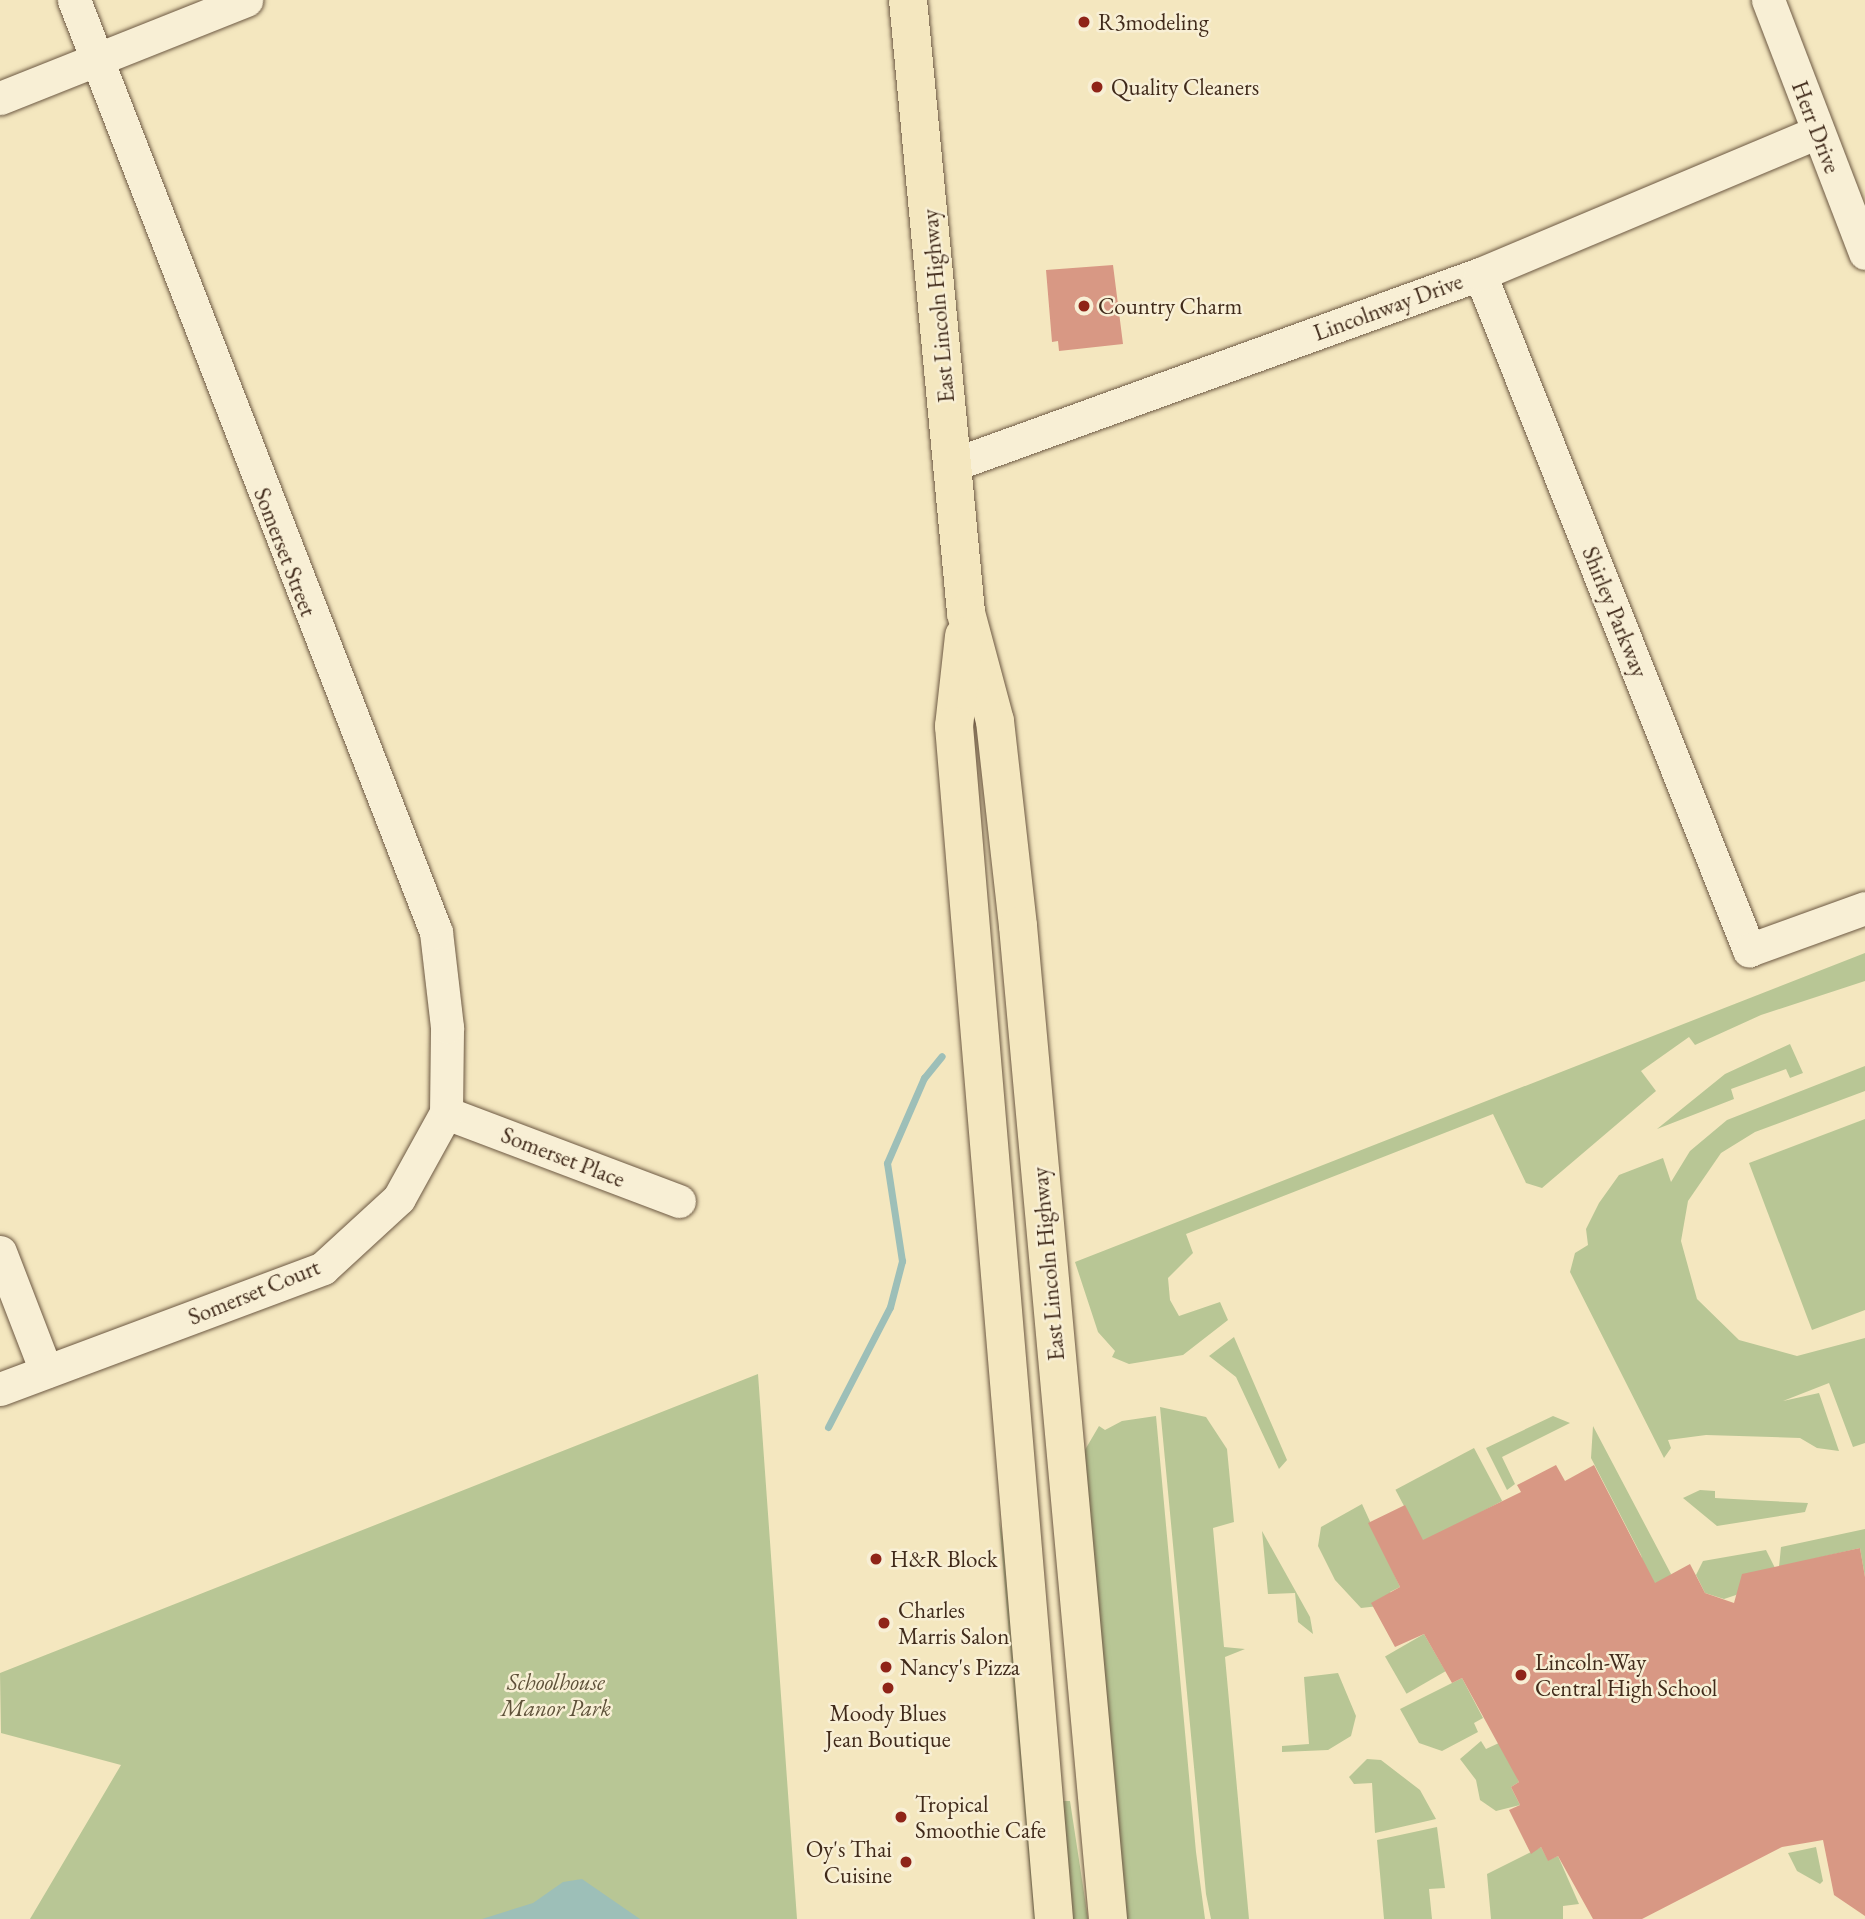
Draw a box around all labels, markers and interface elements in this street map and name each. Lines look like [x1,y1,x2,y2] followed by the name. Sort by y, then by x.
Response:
[1098,8,1209,36] place label: R3modeling
[1076,14,1092,30] marker: R3modeling
[1111,73,1259,101] place label: Quality Cleaners
[1786,77,1846,177] street label: Herr Drive
[1089,79,1105,95] marker: Quality Cleaners
[916,208,960,404] street label: East Lincoln Highway
[1310,267,1466,347] street label: Lincolnway Drive
[1098,292,1242,320] place label: Country Charm
[1076,298,1092,314] marker: Country Charm
[248,484,322,620] street label: Somerset Street
[1576,543,1654,681] street label: Shirley Parkway
[497,1121,629,1193] street label: Somerset Place
[1026,1166,1070,1362] street label: East Lincoln Highway
[184,1253,324,1331] street label: Somerset Court
[890,1545,998,1573] place label: H&R Block
[868,1551,884,1567] marker: H&R Block
[898,1596,1009,1650] place label: Charles Marris Salon
[876,1615,892,1631] marker: Charles Marris Salon
[1535,1648,1717,1702] place label: Lincoln-Way Central High School
[900,1653,1020,1681] place label: Nancy's Pizza
[878,1659,894,1675] marker: Nancy's Pizza
[1513,1667,1529,1683] marker: Lincoln-Way Central High School
[501,1668,611,1722] park label: Schoolhouse Manor Park
[880,1680,896,1696] marker: Moody Blues Jean Boutique
[825,1699,951,1753] place label: Moody Blues Jean Boutique
[915,1790,1046,1844] place label: Tropical Smoothie Cafe
[893,1809,909,1825] marker: Tropical Smoothie Cafe
[806,1835,892,1889] place label: Oy's Thai Cuisine
[898,1854,914,1870] marker: Oy's Thai Cuisine

